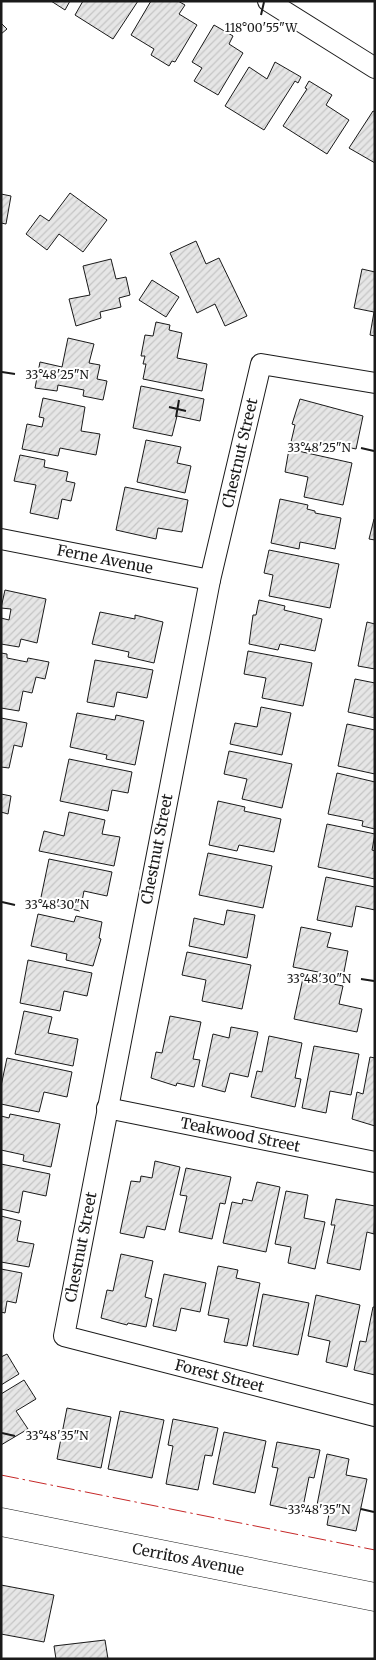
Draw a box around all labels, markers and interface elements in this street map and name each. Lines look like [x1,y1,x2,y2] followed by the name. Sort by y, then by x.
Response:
[225,20,298,35] text: 118°00'55"W
[25,367,89,382] text: 33°48'25"N
[218,396,261,510] street label: Chestnut Street
[287,440,351,455] text: 33°48'25"N
[56,540,155,578] street label: Ferne Avenue
[136,792,177,906] street label: Chestnut Street
[25,897,90,912] text: 33°48'30"N
[287,971,352,986] text: 33°48'30"N
[179,1113,302,1156] street label: Teakwood Street
[60,1190,101,1304] street label: Chestnut Street
[173,1355,266,1396] street label: Forest Street
[26,1428,89,1443] text: 33°48'35"N
[288,1502,351,1517] text: 33°48'35"N
[131,1539,246,1580] street label: Cerritos Avenue

